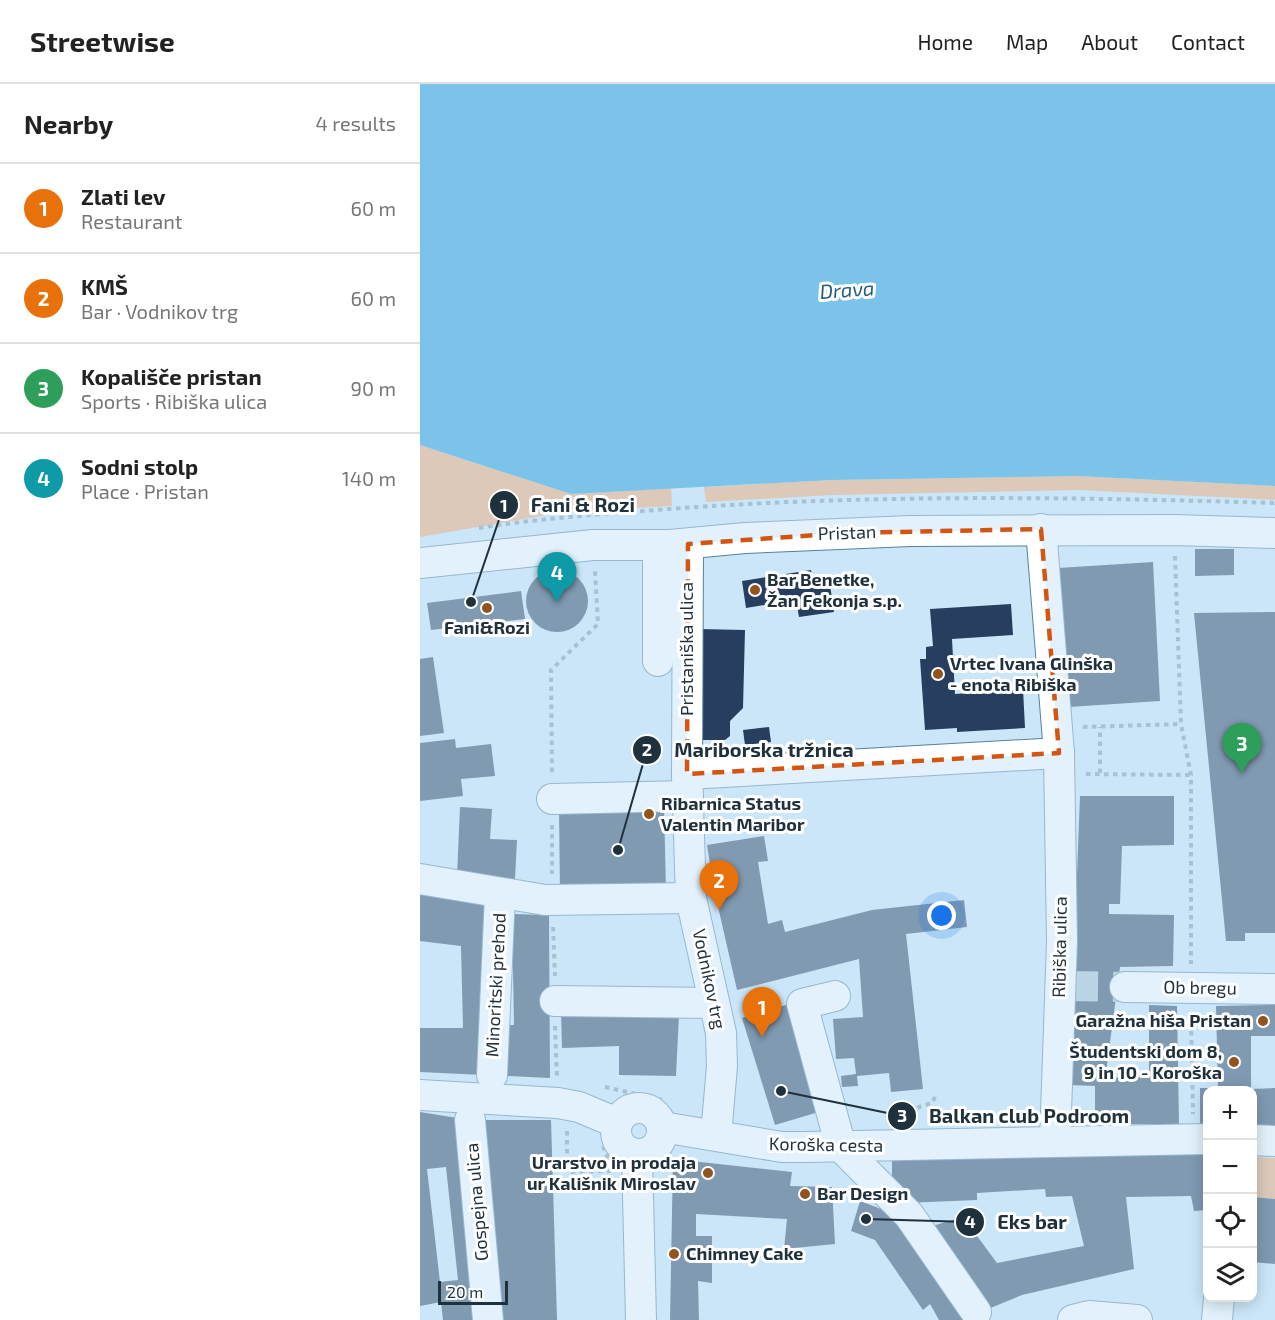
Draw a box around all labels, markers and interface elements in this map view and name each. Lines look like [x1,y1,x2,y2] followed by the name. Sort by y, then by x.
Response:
[30,24,175,58] text: Streetwise
[917,29,973,54] text: Home
[1006,29,1048,54] text: Map
[1081,29,1138,54] text: About
[1171,29,1245,54] text: Contact
[24,108,113,139] text: Nearby
[316,111,396,135] text: 4 results
[81,183,165,209] text: Zlati lev
[39,196,48,220] text: 1
[351,196,396,220] text: 60 m
[81,209,182,233] text: Restaurant
[81,273,128,299] text: KMŠ
[819,275,875,303] water label: Drava
[38,286,49,310] text: 2
[351,286,396,310] text: 60 m
[81,299,238,323] text: Bar · Vodnikov trg
[81,363,262,389] text: Kopališče pristan
[38,376,49,400] text: 3
[351,376,396,400] text: 90 m
[81,389,267,413] text: Sports · Ribiška ulica
[81,453,198,479] text: Sodni stolp
[37,466,50,490] text: 4
[342,466,396,490] text: 140 m
[81,479,209,503] text: Place · Pristan
[489,486,647,524] callout: Fani & Rozi
[531,492,635,516] text: Fani & Rozi
[500,494,508,516] text: 1
[817,520,877,544] street label: Pristan
[538,552,576,602] pin: 4
[767,568,902,611] place label: Bar Benetke, Žan Fekonja s.p.
[675,582,697,716] street label: Pristaniška ulica
[748,583,762,597] marker: Bar Benetke, Žan Fekonja s.p.
[480,601,494,615] marker: Fani&Rozi
[444,616,530,638] place label: Fani&Rozi
[950,652,1113,695] place label: Vrtec Ivana Glinška - enota Ribiška
[931,667,945,681] marker: Vrtec Ivana Glinška - enota Ribiška
[1222,724,1262,773] pin: 3
[632,731,866,769] callout: Mariborska tržnica
[674,737,854,761] text: Mariborska tržnica
[642,738,652,760] text: 2
[661,792,805,835] place label: Ribarnica Status Valentin Maribor
[642,807,656,821] marker: Ribarnica Status Valentin Maribor
[700,860,738,910] pin: 2
[1047,896,1071,998] street label: Ribiška ulica
[927,901,956,930] your location
[480,912,510,1058] street label: Minoritski prehod
[689,927,731,1031] street label: Vodnikov trg
[1163,975,1237,999] street label: Ob bregu
[742,988,782,1037] pin: 1
[1075,1009,1251,1031] place label: Garažna hiša Pristan
[1256,1014,1270,1028] marker: Garažna hiša Pristan
[1069,1040,1222,1083] place label: Študentski dom 8, 9 in 10 - Koroška
[1227,1055,1241,1069] marker: Študentski dom 8, 9 in 10 - Koroška
[1203,1086,1257,1302] map controls
[1203,1086,1257,1140] button: +
[887,1097,1141,1135] callout: Balkan club Podroom
[929,1103,1129,1127] text: Balkan club Podroom
[897,1104,907,1126] text: 3
[769,1132,883,1156] street label: Koroška cesta
[1203,1140,1257,1194] button: −
[460,1142,492,1262] street label: Gospejna ulica
[527,1151,697,1194] place label: Urarstvo in prodaja ur Kališnik Miroslav
[701,1166,715,1180] marker: Urarstvo in prodaja ur Kališnik Miroslav
[817,1182,908,1204] place label: Bar Design
[798,1187,812,1201] marker: Bar Design
[1203,1194,1257,1248] button: locate
[955,1203,1079,1241] callout: Eks bar
[997,1209,1067,1233] text: Eks bar
[964,1210,976,1232] text: 4
[686,1242,804,1264] place label: Chimney Cake
[667,1247,681,1261] marker: Chimney Cake
[1203,1248,1257,1302] button: layers
[438,1278,508,1306] scale bar
[447,1282,483,1301] text: 20 m

